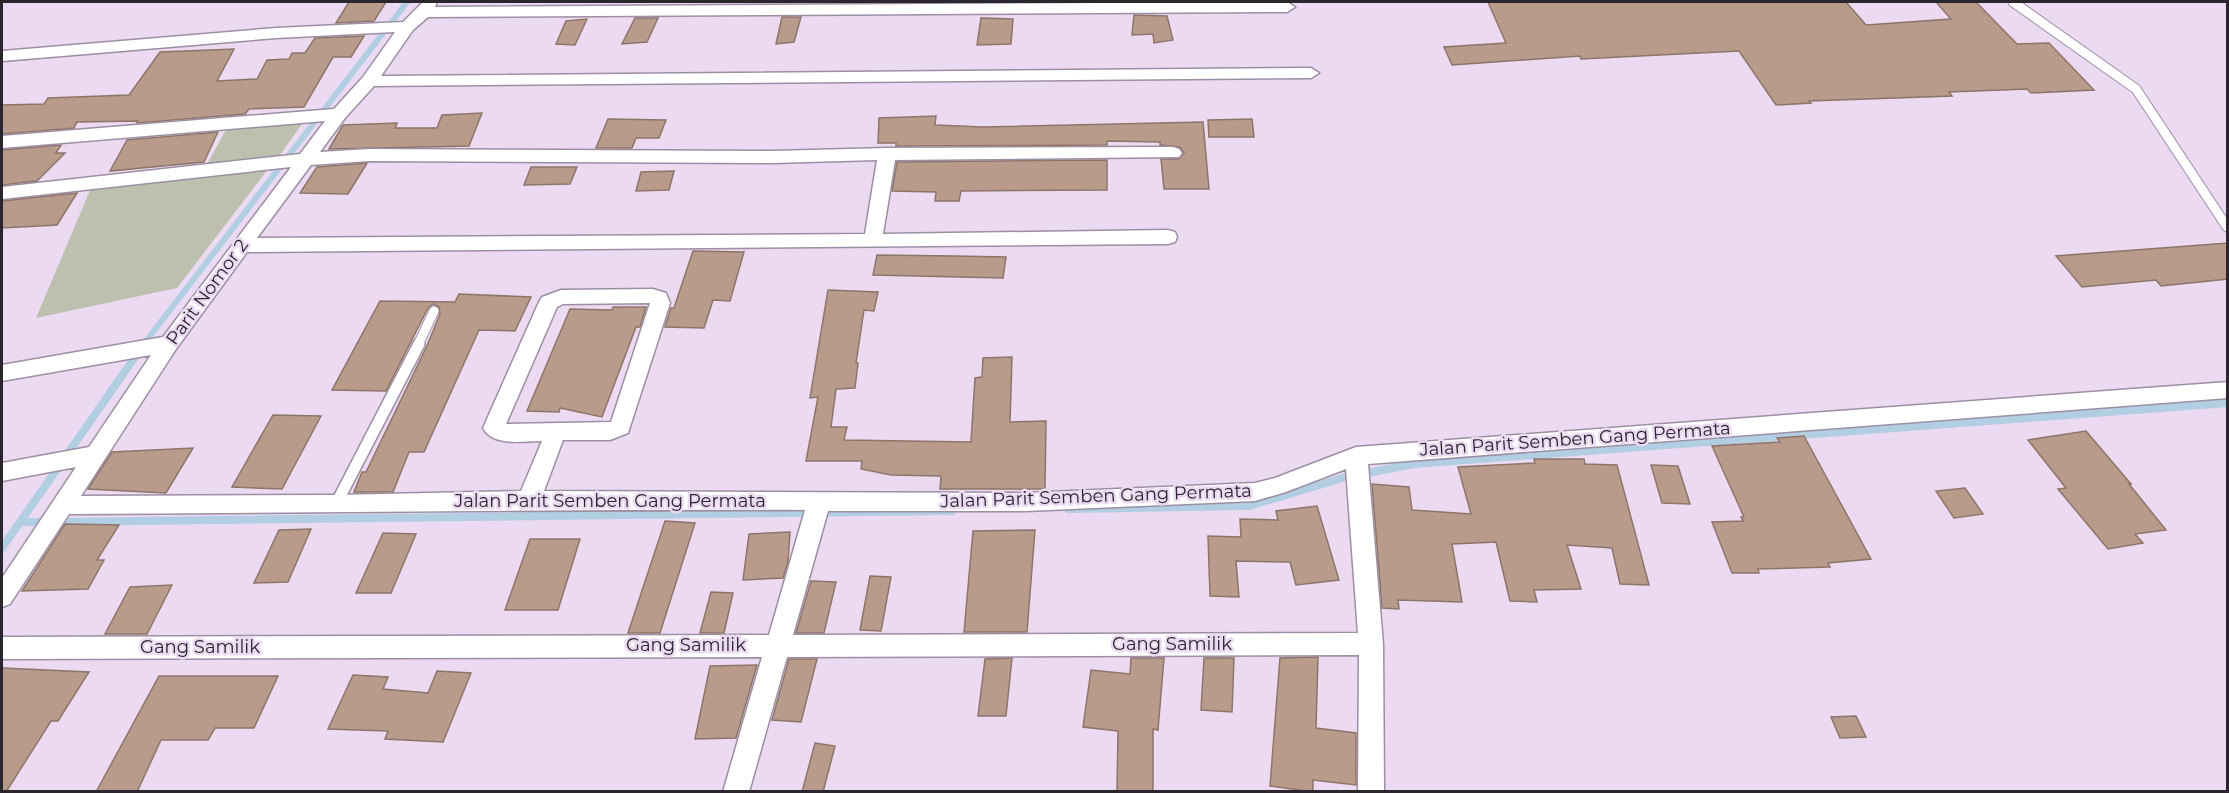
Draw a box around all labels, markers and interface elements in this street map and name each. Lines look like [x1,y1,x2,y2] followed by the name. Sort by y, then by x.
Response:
[161,235,253,349] street label: Parit Nomor 2
[1418,417,1731,461] street label: Jalan Parit Semben Gang Permata
[939,480,1252,512] street label: Jalan Parit Semben Gang Permata
[453,490,766,512] street label: Jalan Parit Semben Gang Permata
[1112,633,1232,655] street label: Gang Samilik
[626,634,746,656] street label: Gang Samilik
[140,636,260,658] street label: Gang Samilik

